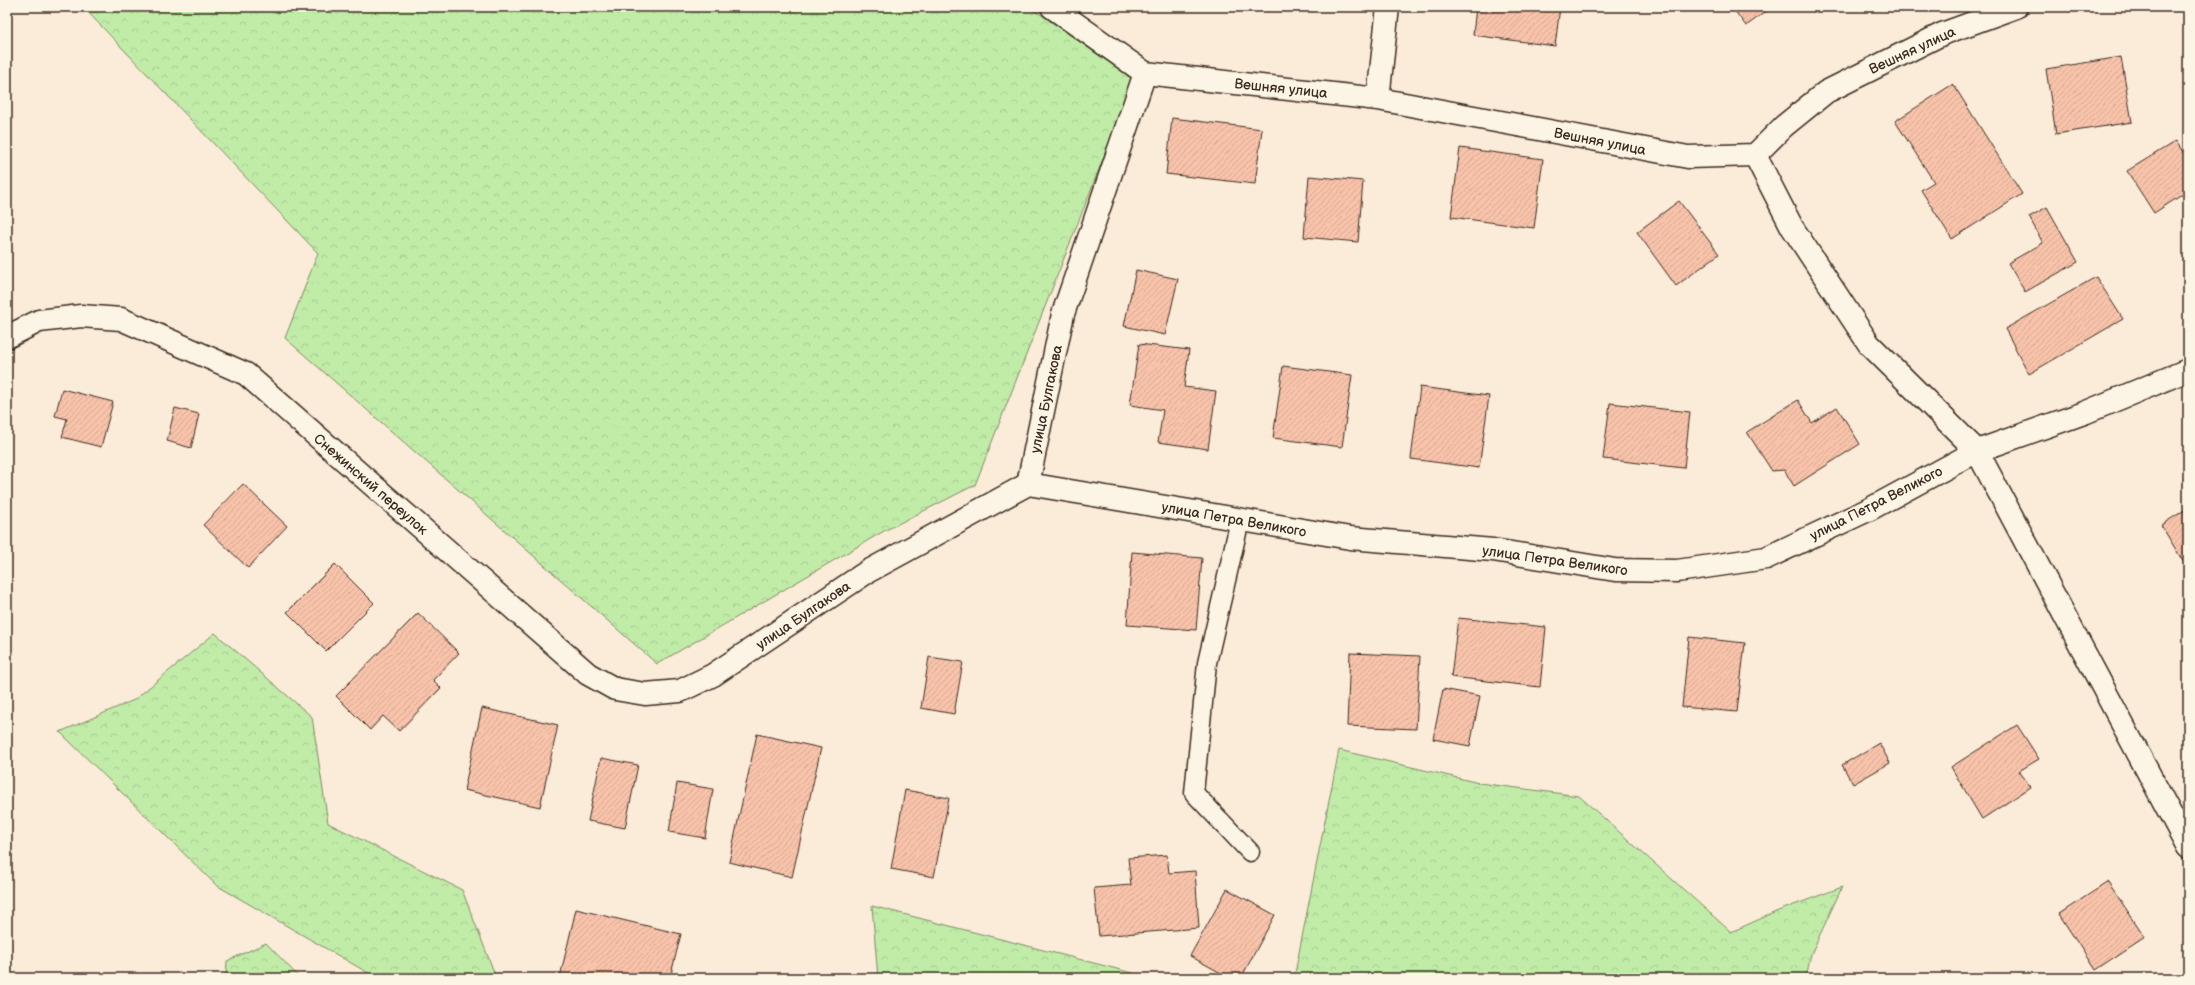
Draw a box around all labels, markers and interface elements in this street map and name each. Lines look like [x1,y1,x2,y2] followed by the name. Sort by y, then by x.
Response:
[1866,23,1959,78] street label: Вешняя улица
[1234,75,1329,102] street label: Вешняя улица
[1552,124,1648,159] street label: Вешняя улица
[1027,343,1066,455] street label: улица Булгакова
[310,430,432,539] street label: Снежинский переулок
[1807,463,1945,544] street label: улица Петра Великого
[1160,498,1308,541] street label: улица Петра Великого
[1481,542,1629,579] street label: улица Петра Великого
[753,577,854,653] street label: улица Булгакова

